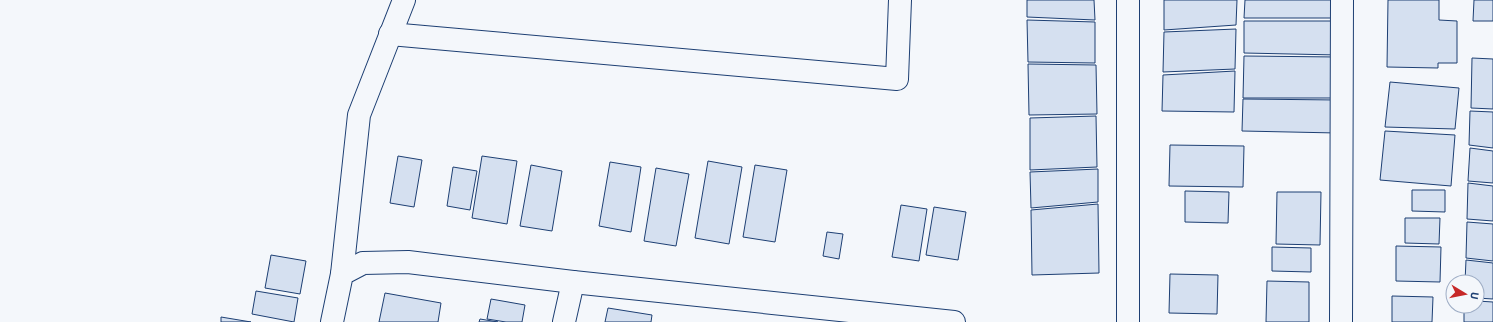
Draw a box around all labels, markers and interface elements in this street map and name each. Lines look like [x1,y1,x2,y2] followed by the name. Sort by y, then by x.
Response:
[1445,274,1485,314] north arrow
[1466,291,1483,301] text: U

